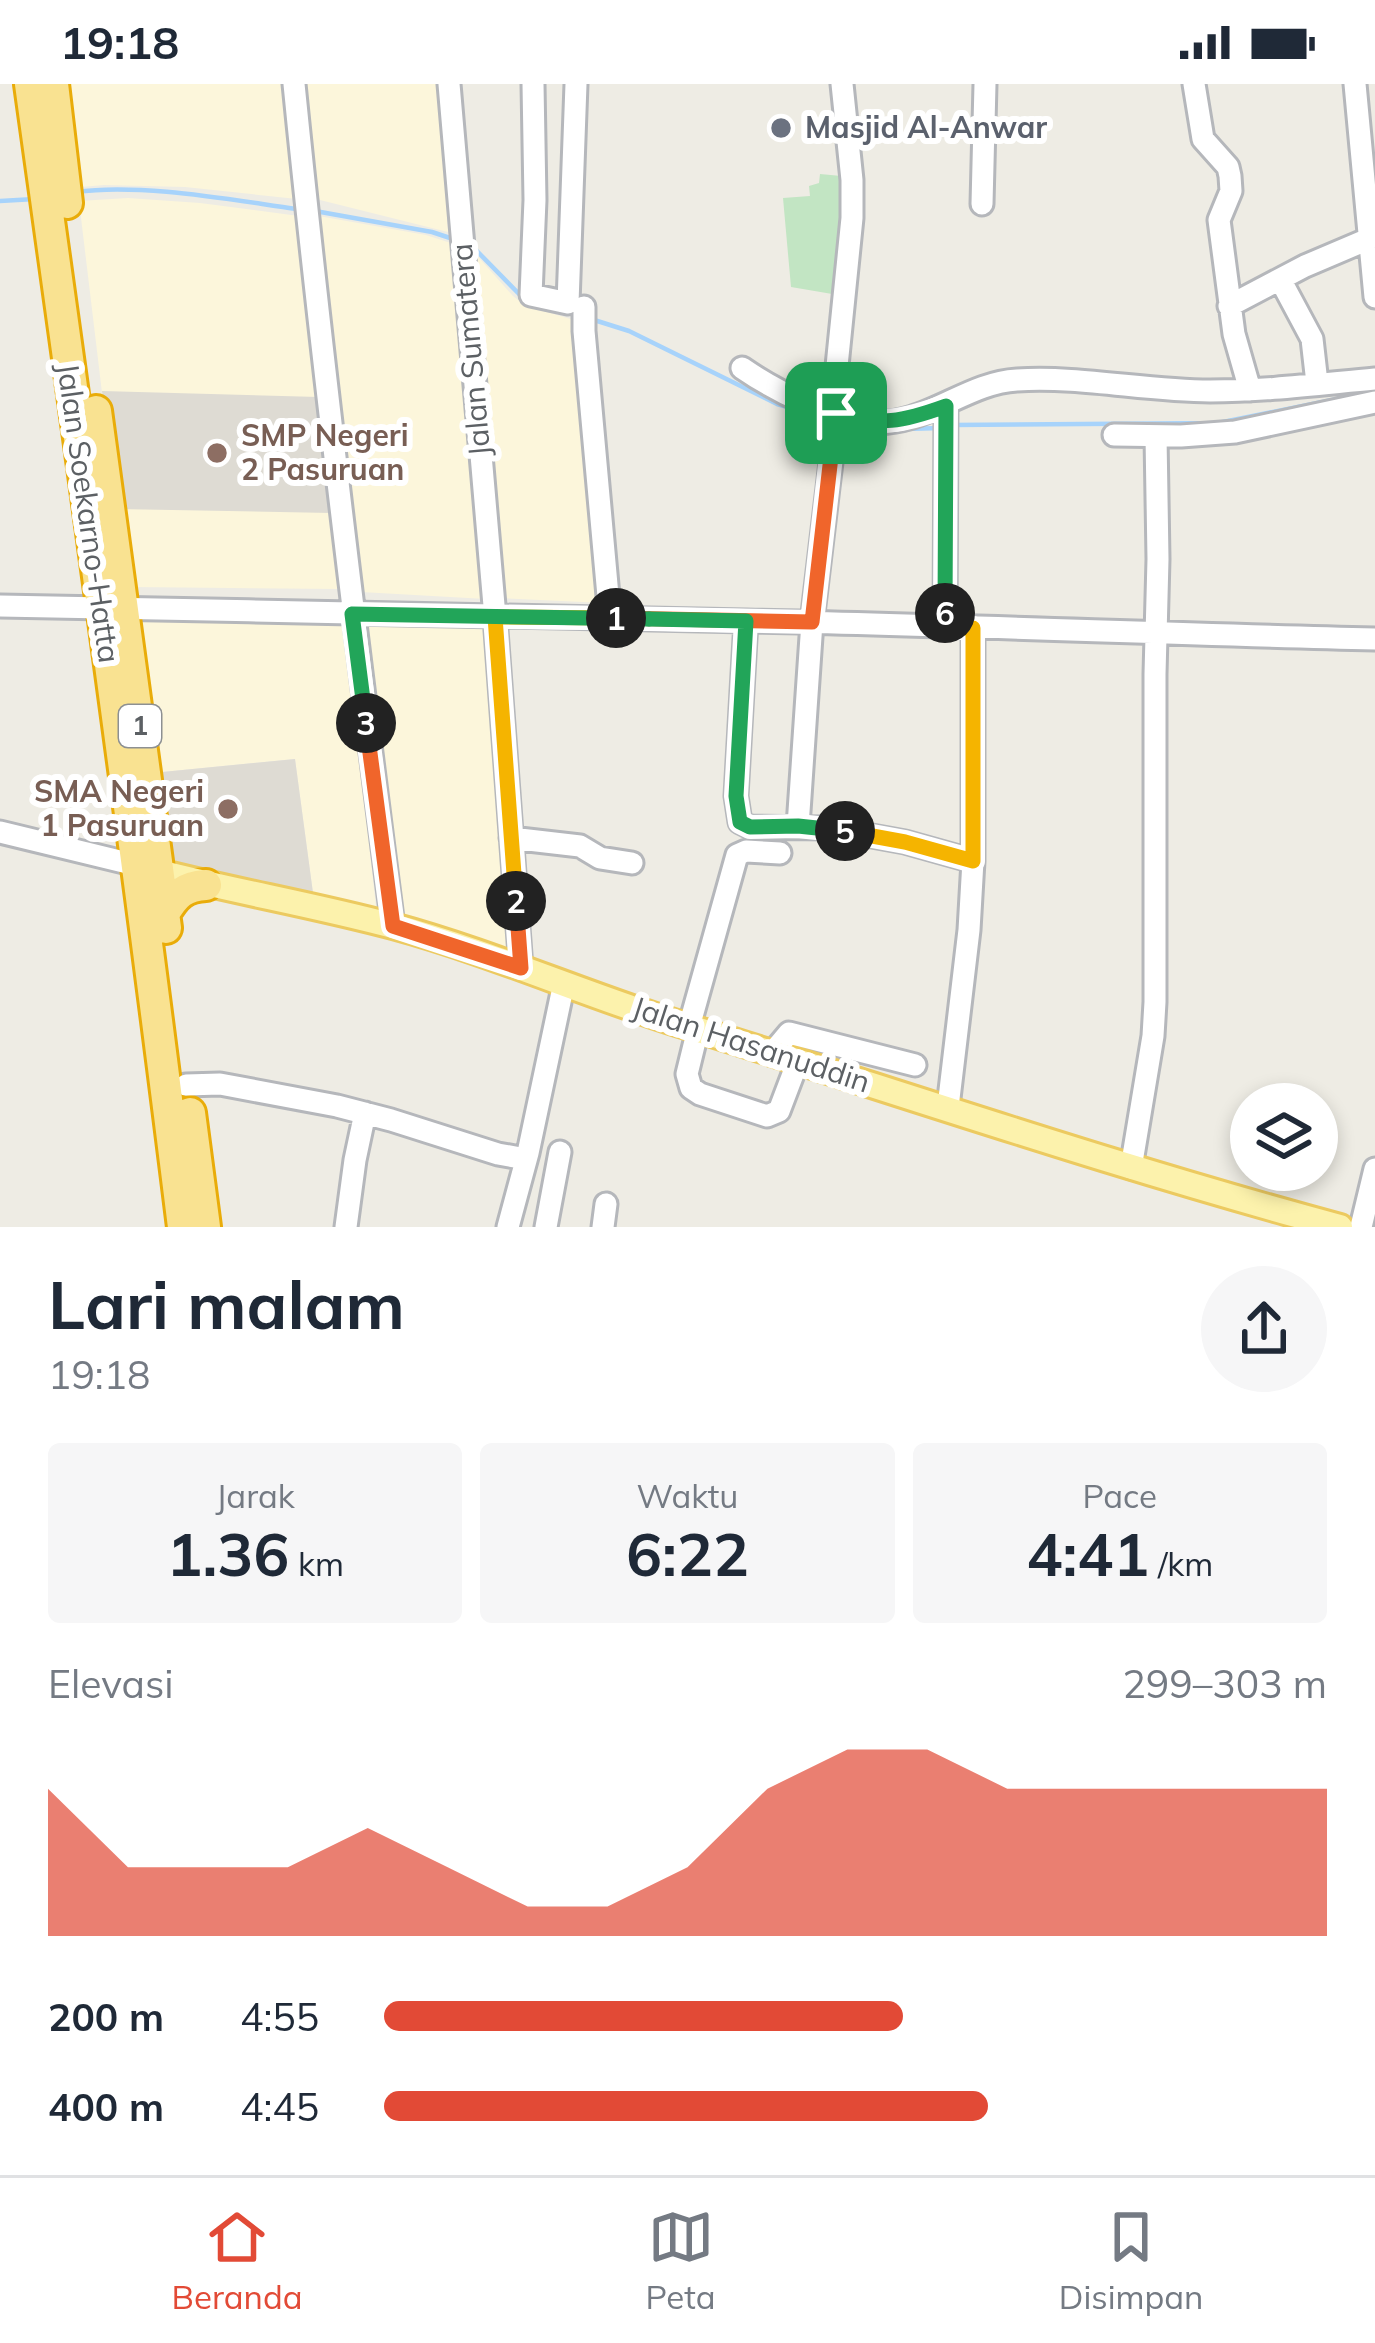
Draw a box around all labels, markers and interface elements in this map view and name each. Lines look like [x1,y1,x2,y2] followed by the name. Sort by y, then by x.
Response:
[60,14,179,70] text: 19:18
[805,108,1047,146] place label: Masjid Al-Anwar
[768,115,794,141] marker: Masjid Al-Anwar
[442,242,498,458] street label: Jalan Sumatera
[49,361,129,665] street label: Jalan Soekarno-Hatta
[785,362,887,464] pin
[803,380,869,446] icon: arrive
[241,416,408,488] place label: SMP Negeri 2 Pasuruan
[204,440,230,466] marker: SMP Negeri 2 Pasuruan
[915,583,975,643] pin: 6
[586,588,646,648] pin: 1
[935,592,955,633] text: 6
[606,597,626,638] text: 1
[336,693,396,753] pin: 3
[356,702,376,743] text: 3
[119,705,161,747] road number: 1
[34,772,204,844] place label: SMA Negeri 1 Pasuruan
[215,796,241,822] marker: SMA Negeri 1 Pasuruan
[815,801,875,861] pin: 5
[835,810,855,851] text: 5
[486,871,546,931] pin: 2
[506,880,526,921] text: 2
[628,988,875,1100] street label: Jalan Hasanuddin
[1230,1083,1338,1191] map controls
[1230,1083,1338,1191] button: layers
[48,1263,405,1346] text: Lari malam
[1201,1266,1327,1392] button: share
[48,1350,151,1399] text: 19:18
[216,1475,295,1516] text: Jarak
[637,1475,738,1516] text: Waktu
[1083,1475,1157,1516] text: Pace
[166,1516,289,1591] text: 1.36
[626,1516,749,1591] text: 6:22
[1026,1516,1149,1591] text: 4:41
[289,1543,344,1584] text: km
[1149,1543,1213,1584] text: /km
[48,1659,174,1708] text: Elevasi
[1122,1659,1327,1708] text: 299–303 m
[48,1992,164,2041] text: 200 m
[240,1992,319,2041] text: 4:55
[48,2082,164,2131] text: 400 m
[240,2082,319,2131] text: 4:45
[172,2204,303,2317] tab: Beranda
[646,2204,716,2317] tab: Peta
[1059,2204,1203,2317] tab: Disimpan

